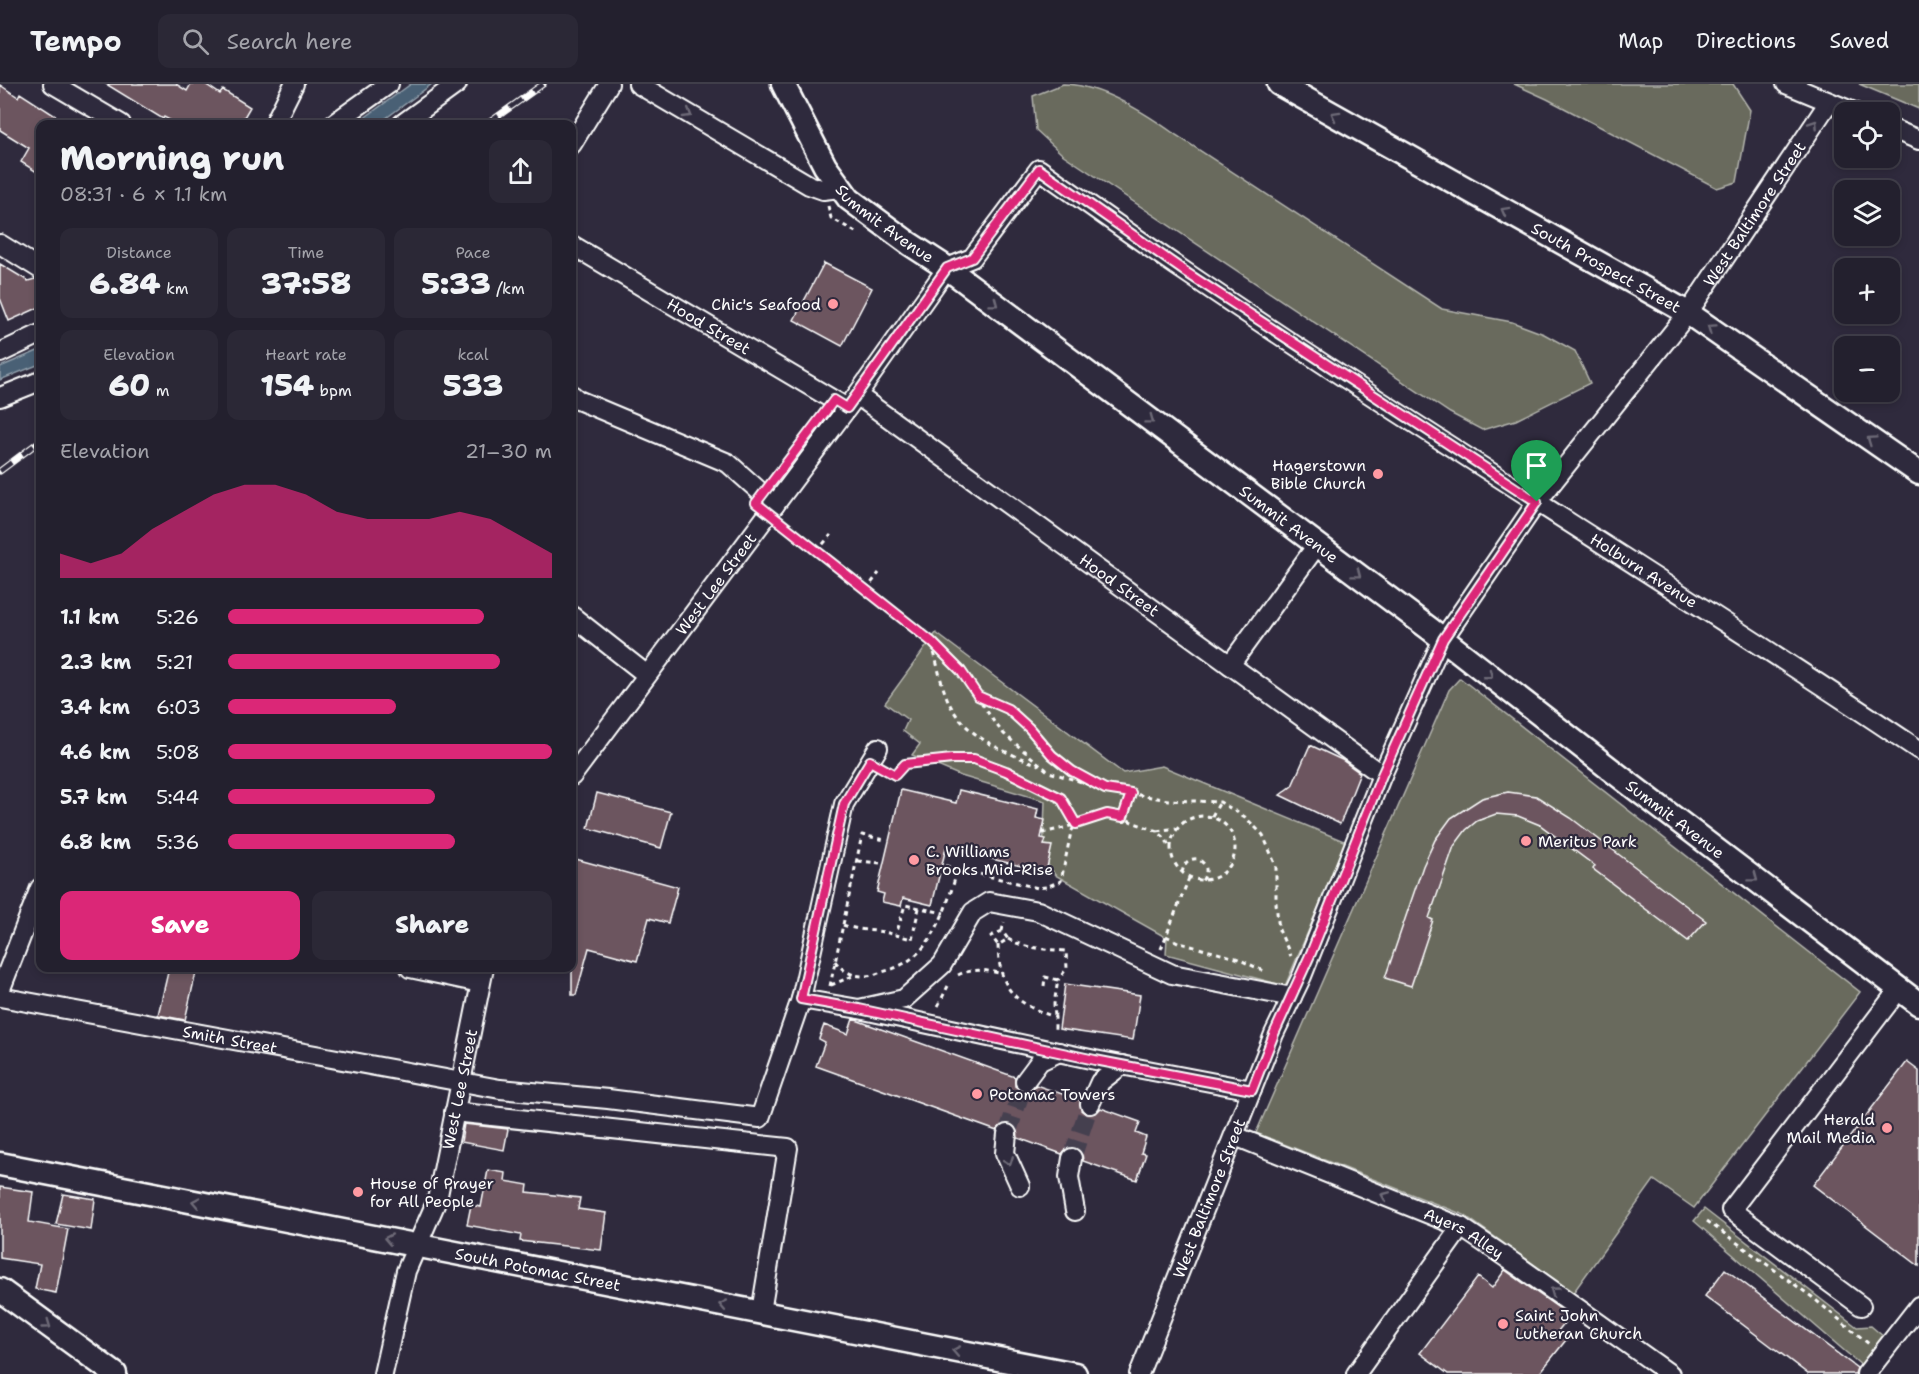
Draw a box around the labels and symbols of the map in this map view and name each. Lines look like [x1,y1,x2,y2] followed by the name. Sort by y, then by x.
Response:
[682,106,692,118] one-way arrow
[1331,111,1341,123] one-way arrow
[1807,120,1818,131] one-way arrow
[1698,137,1810,290] street label: West Baltimore Street
[831,180,938,267] street label: Summit Avenue
[1501,206,1512,218] one-way arrow
[1528,217,1685,317] street label: South Prospect Street
[663,293,754,359] street label: Hood Street
[711,294,821,315] place label: Chic's Seafood
[988,296,999,307] one-way arrow
[826,297,840,311] marker: Chic's Seafood
[1707,324,1718,335] one-way arrow
[1144,413,1155,424] one-way arrow
[1867,436,1878,447] one-way arrow
[1511,440,1562,502] pin
[1271,455,1366,494] place label: Hagerstown Bible Church
[1371,467,1385,481] marker: Hagerstown Bible Church
[1235,480,1343,568] street label: Summit Avenue
[671,528,761,639] street label: West Lee Street
[1586,528,1702,613] street label: Holburn Avenue
[1075,549,1164,621] street label: Hood Street
[1351,567,1362,578] one-way arrow
[1482,667,1493,678] one-way arrow
[1622,775,1729,863] street label: Summit Avenue
[1538,831,1637,852] place label: Meritus Park
[1519,834,1533,848] marker: Meritus Park
[926,841,1053,880] place label: C. Williams Brooks Mid‐Rise
[907,853,921,867] marker: C. Williams Brooks Mid‐Rise
[1747,871,1758,882] one-way arrow
[181,1020,279,1058] street label: Smith Street
[437,1027,482,1151] street label: West Lee Street
[989,1084,1115,1105] place label: Potomac Towers
[970,1087,984,1101] marker: Potomac Towers
[1787,1109,1875,1148] place label: Herald Mail Media
[1168,1115,1250,1281] street label: West Baltimore Street
[1880,1121,1894,1135] marker: Herald Mail Media
[1002,1154,1014,1165] one-way arrow
[370,1173,494,1212] place label: House of Prayer for All People
[351,1185,365,1199] marker: House of Prayer for All People
[1380,1191,1391,1203] one-way arrow
[192,1196,202,1209] one-way arrow
[1421,1203,1508,1264] street label: Ayers Alley
[383,1233,393,1246] one-way arrow
[453,1243,623,1296] street label: South Potomac Street
[1549,1287,1560,1298] one-way arrow
[719,1299,729,1312] one-way arrow
[1515,1305,1642,1344] place label: Saint John Lutheran Church
[41,1317,52,1328] one-way arrow
[1496,1317,1510,1331] marker: Saint John Lutheran Church
[951,1345,961,1358] one-way arrow

